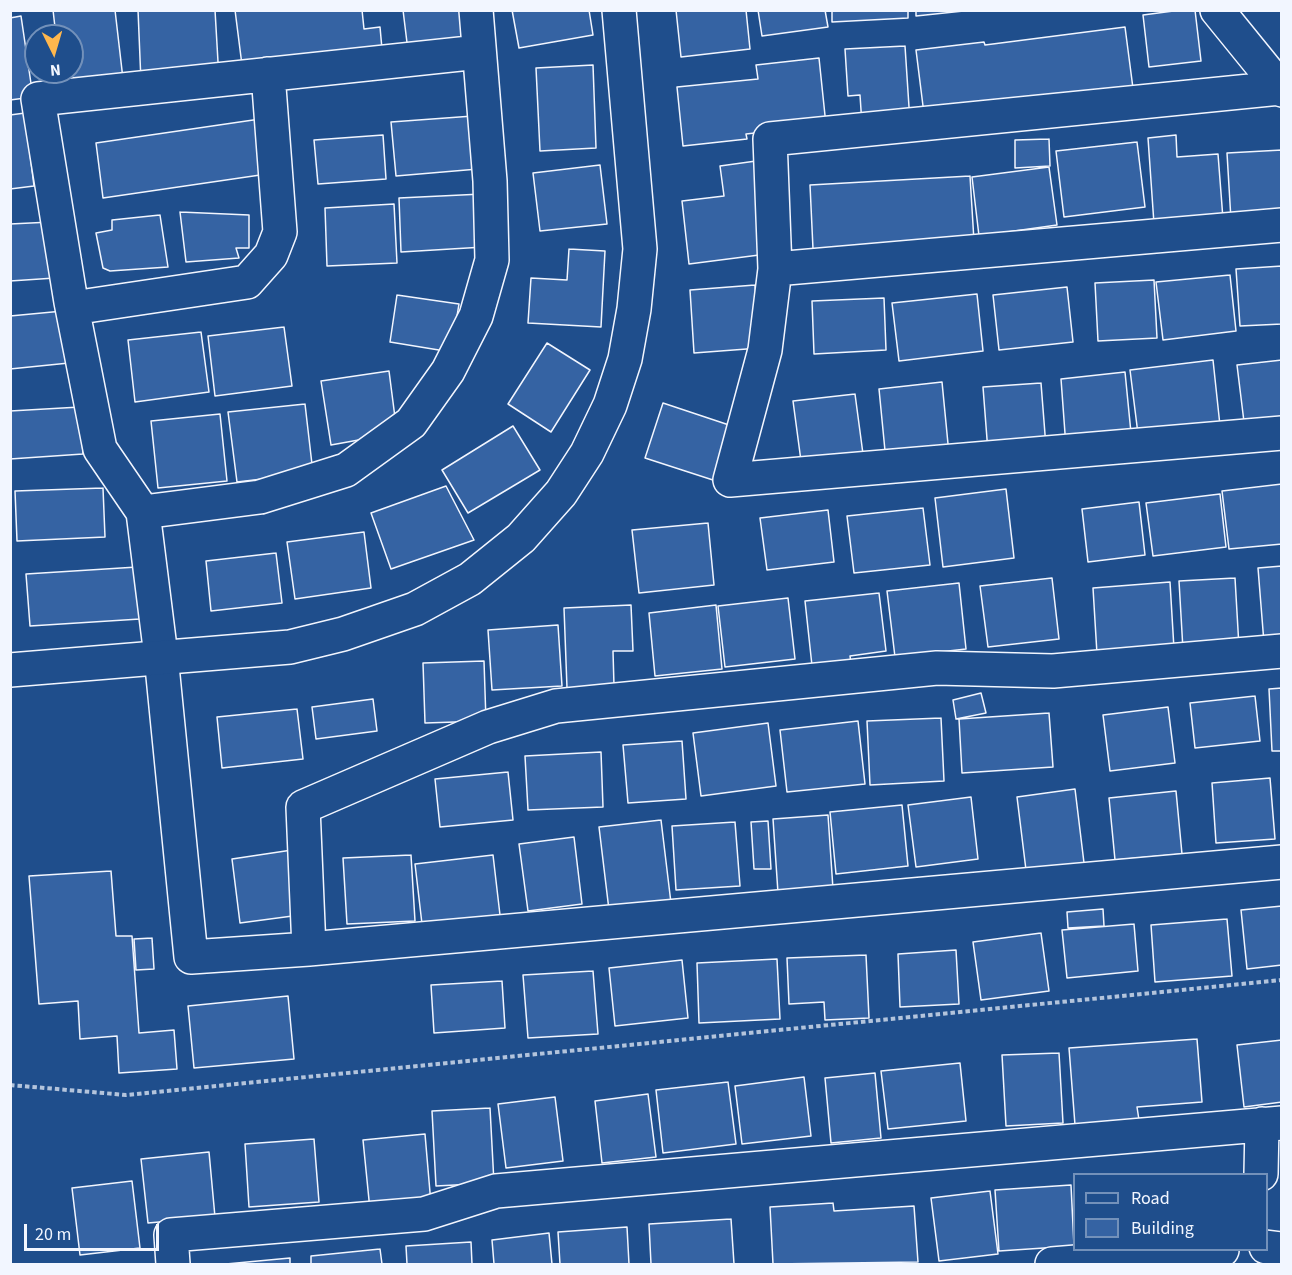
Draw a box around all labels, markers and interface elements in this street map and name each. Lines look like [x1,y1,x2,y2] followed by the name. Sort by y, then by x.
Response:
[24,24,84,84] north arrow
[49,59,62,81] text: N
[1073,1173,1268,1251] legend
[1131,1186,1170,1211] text: Road
[27,1212,162,1250] scale bar
[1131,1216,1194,1241] text: Building
[35,1222,71,1247] text: 20 m

